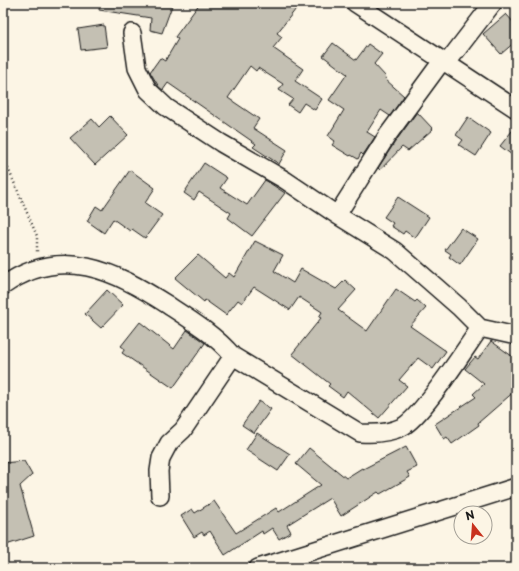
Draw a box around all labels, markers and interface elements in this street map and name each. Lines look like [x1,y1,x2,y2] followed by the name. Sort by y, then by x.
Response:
[453,505,493,545] north arrow
[463,505,477,524] text: N

